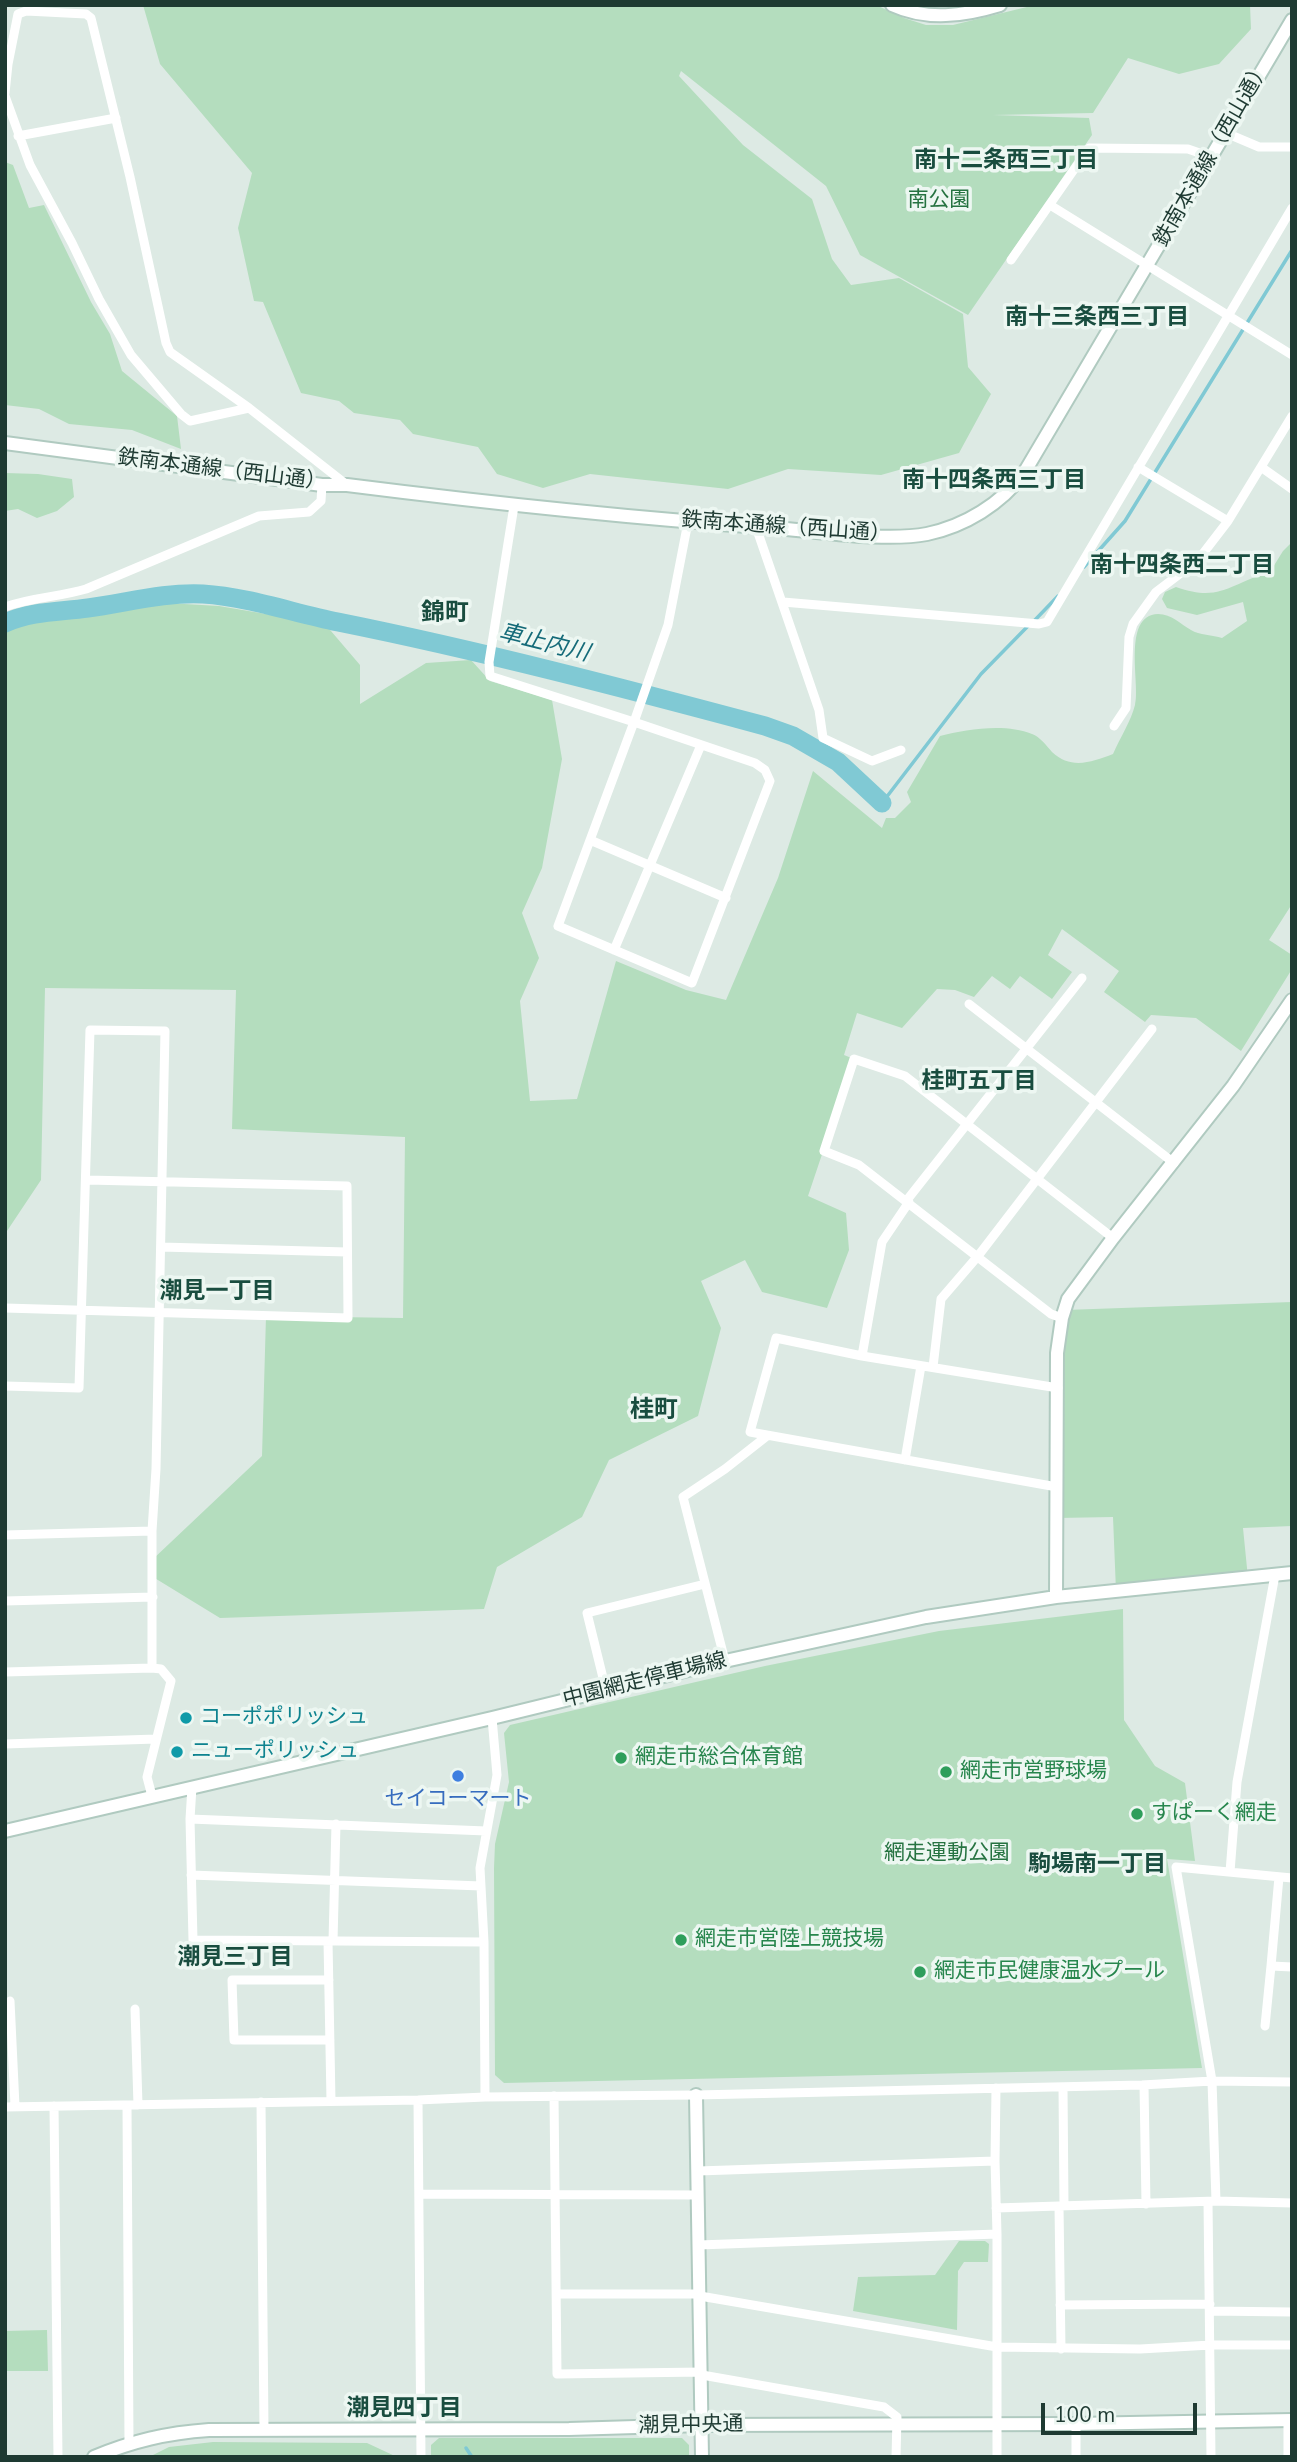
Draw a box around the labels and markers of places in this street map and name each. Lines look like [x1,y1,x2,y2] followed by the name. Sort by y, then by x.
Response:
[200,1705,368,1731] place label: コーポポリッシュ
[178,1710,194,1726] marker: コーポポリッシュ
[191,1739,359,1765] place label: ニューポリッシュ
[169,1744,185,1760] marker: ニューポリッシュ
[635,1745,803,1771] place label: 網走市総合体育館
[613,1750,629,1766] marker: 網走市総合体育館
[960,1759,1107,1785] place label: 網走市営野球場
[938,1764,954,1780] marker: 網走市営野球場
[450,1768,466,1784] marker: セイコーマート
[385,1787,531,1813] place label: セイコーマート
[1151,1801,1277,1827] place label: すぱーく網走
[1129,1806,1145,1822] marker: すぱーく網走
[695,1927,884,1953] place label: 網走市営陸上競技場
[673,1932,689,1948] marker: 網走市営陸上競技場
[934,1959,1165,1985] place label: 網走市民健康温水プール
[912,1964,928,1980] marker: 網走市民健康温水プール

